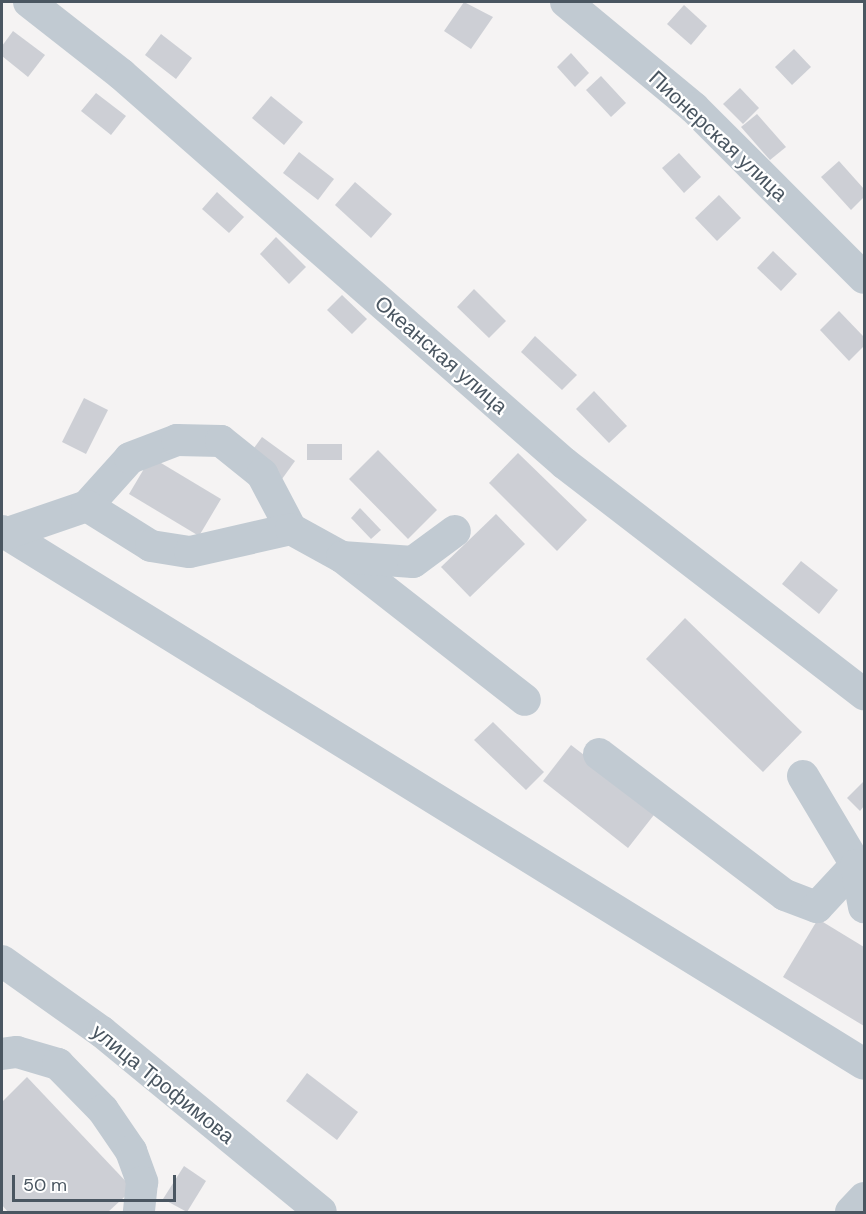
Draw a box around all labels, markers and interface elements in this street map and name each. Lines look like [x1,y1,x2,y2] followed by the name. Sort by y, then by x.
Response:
[644,65,792,207] street label: Пионерская улица
[370,291,512,419] street label: Океанская улица
[87,1019,239,1149] street label: улица Трофимова
[15,1163,178,1201] scale bar
[23,1173,67,1197] text: 50 m

